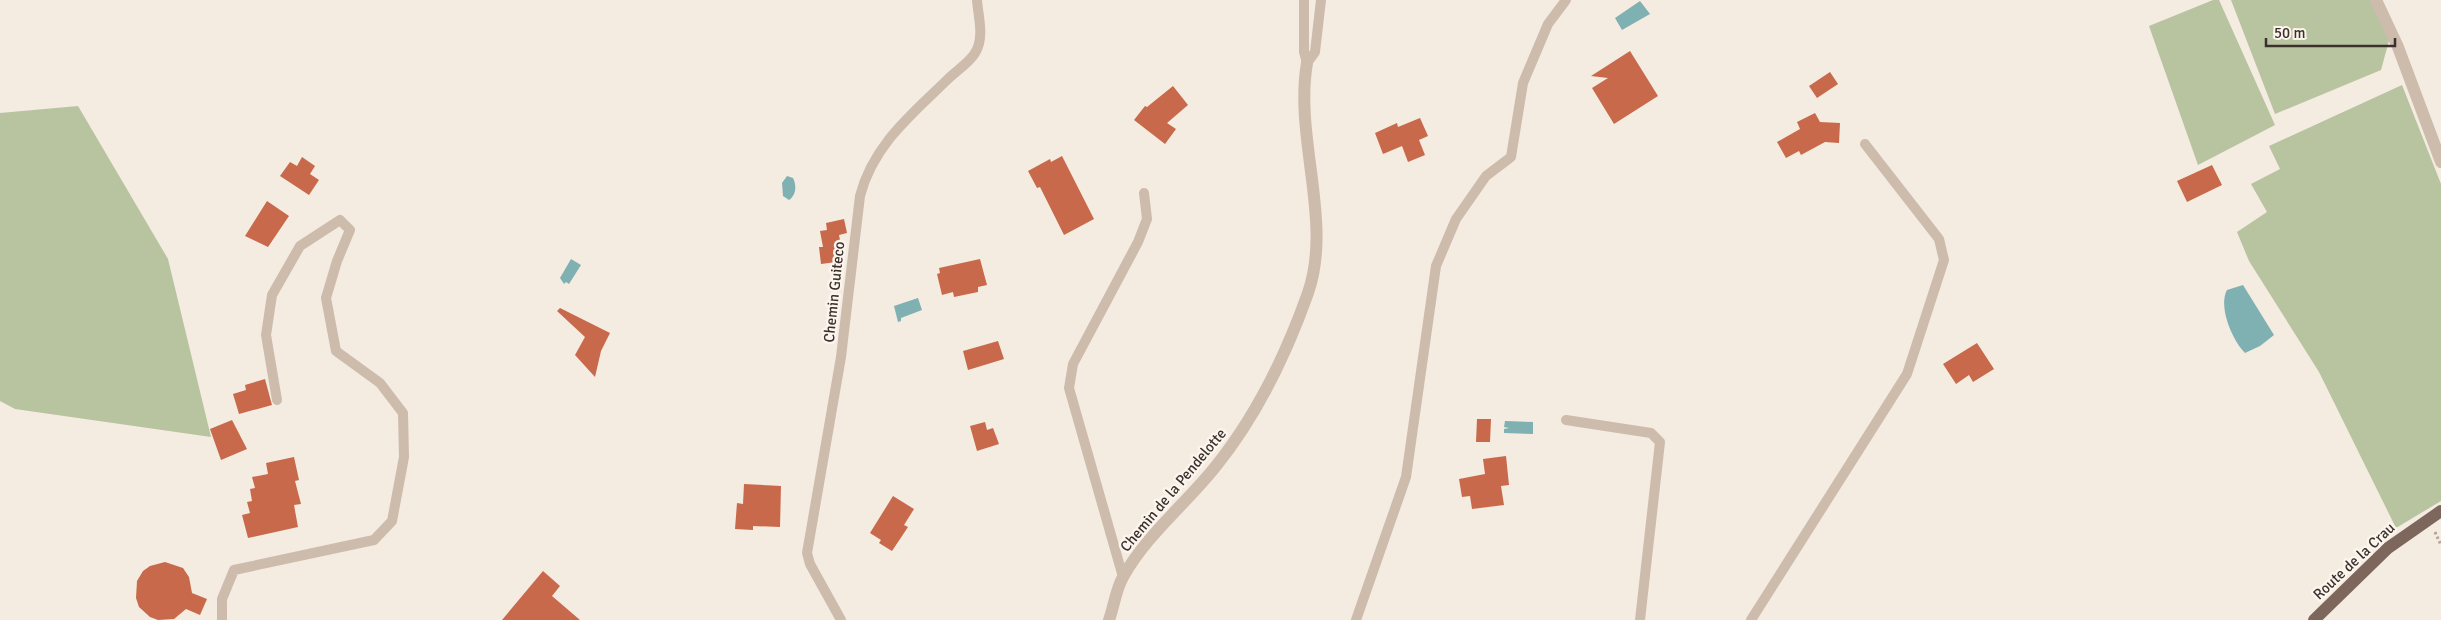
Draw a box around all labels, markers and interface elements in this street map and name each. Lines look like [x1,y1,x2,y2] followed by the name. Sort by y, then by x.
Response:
[2266,15,2395,47] scale bar
[2274,24,2305,42] text: 50 m
[820,240,848,343] street label: Chemin Guiteco
[1116,425,1230,555] street label: Chemin de la Pendelotte
[2309,519,2399,603] street label: Route de la Crau

